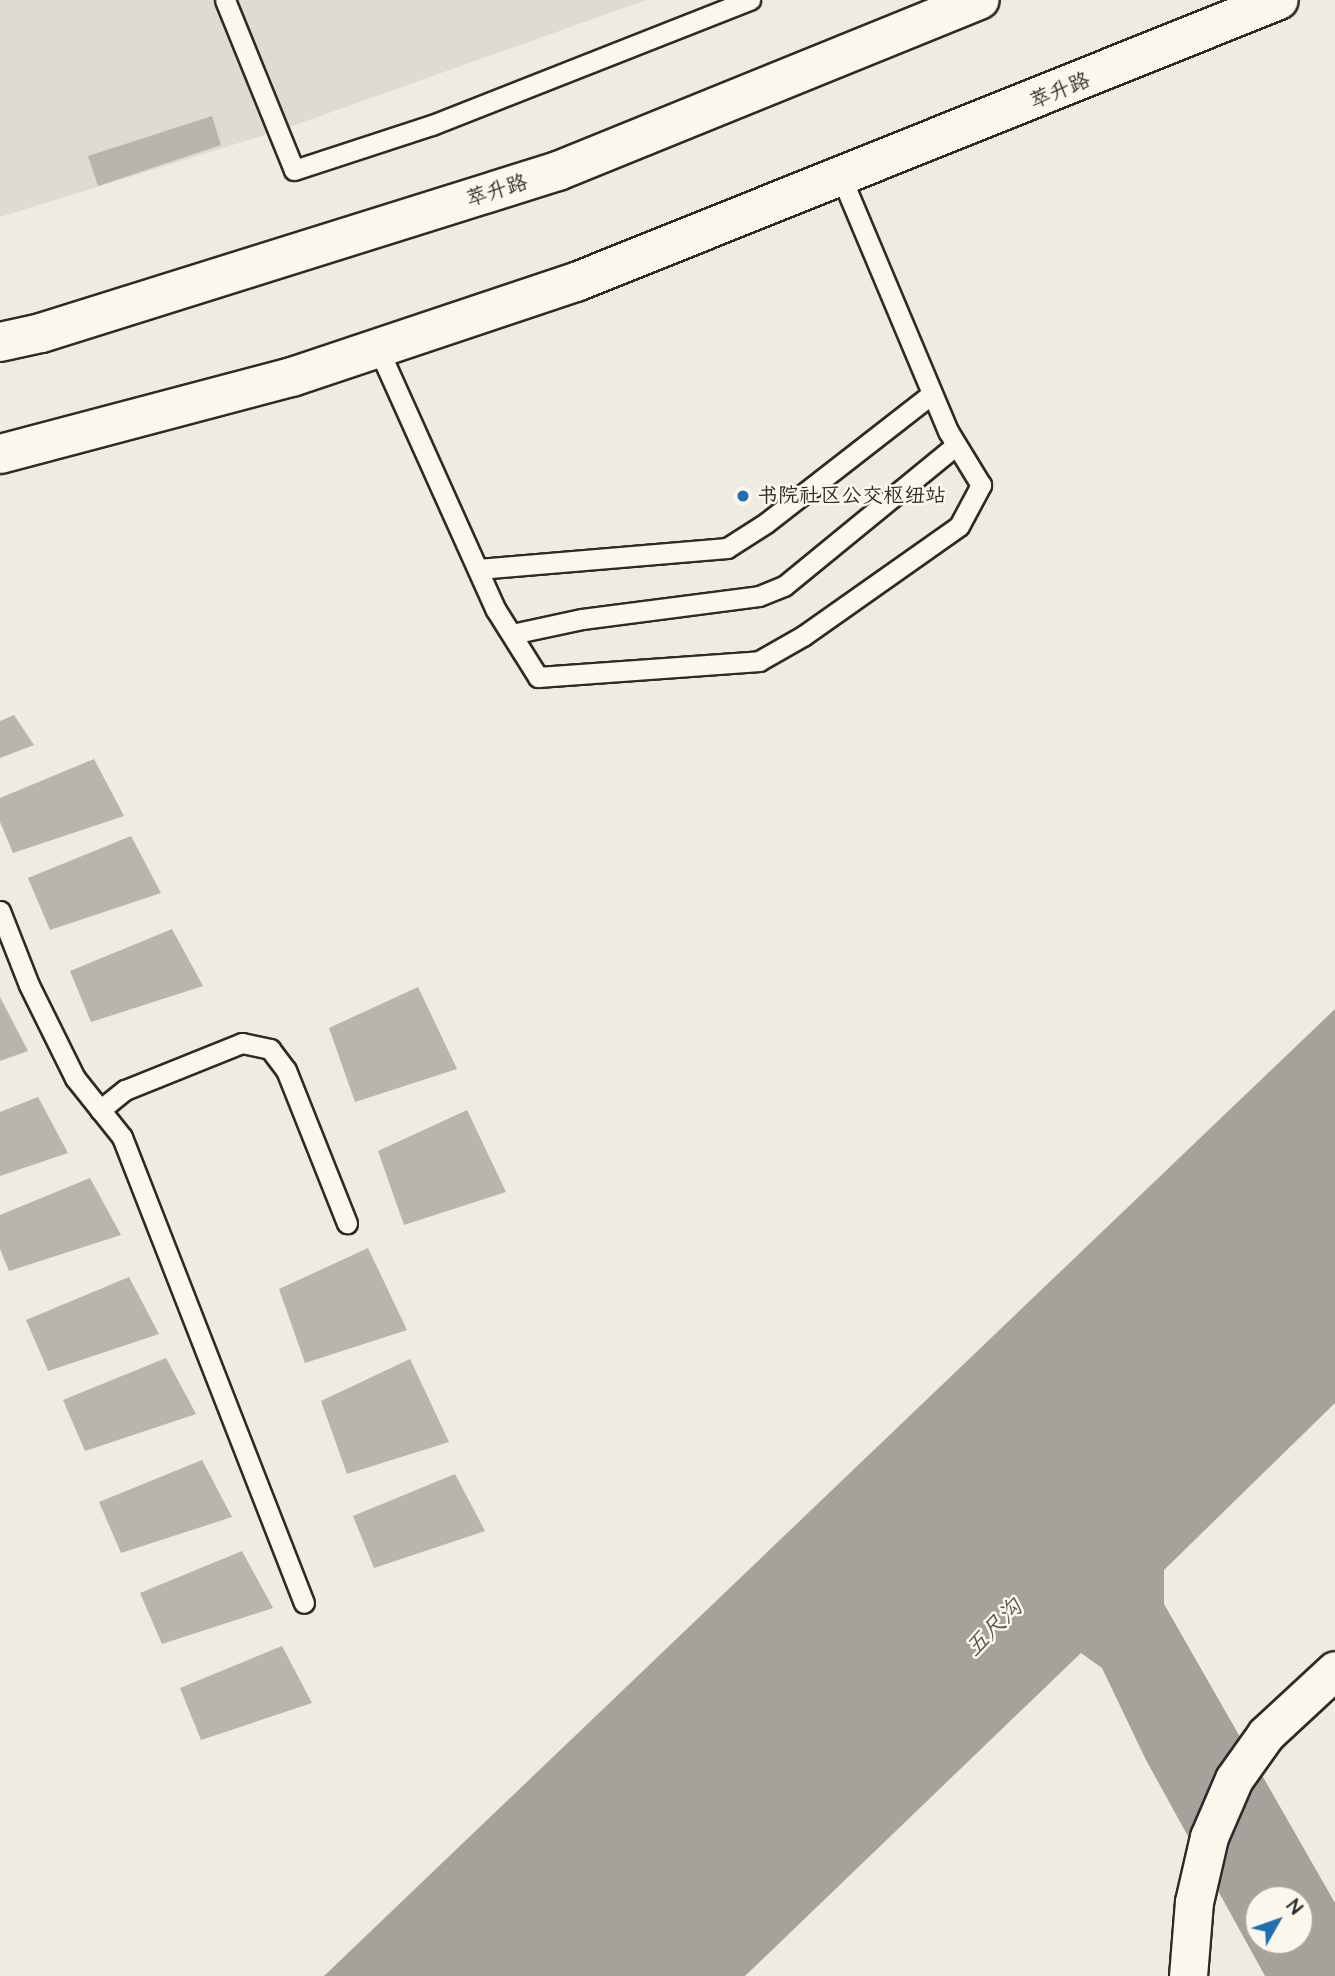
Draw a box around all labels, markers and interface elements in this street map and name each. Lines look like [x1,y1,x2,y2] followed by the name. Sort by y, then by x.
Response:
[1026,68,1094,114] street label: 萃升路
[463,170,531,212] street label: 萃升路
[757,483,946,509] place label: 书院社区公交枢纽站
[735,488,751,504] marker: 书院社区公交枢纽站
[960,1594,1028,1662] water label: 五尺沟
[1244,1885,1314,1955] north arrow
[1280,1894,1308,1921] text: N

